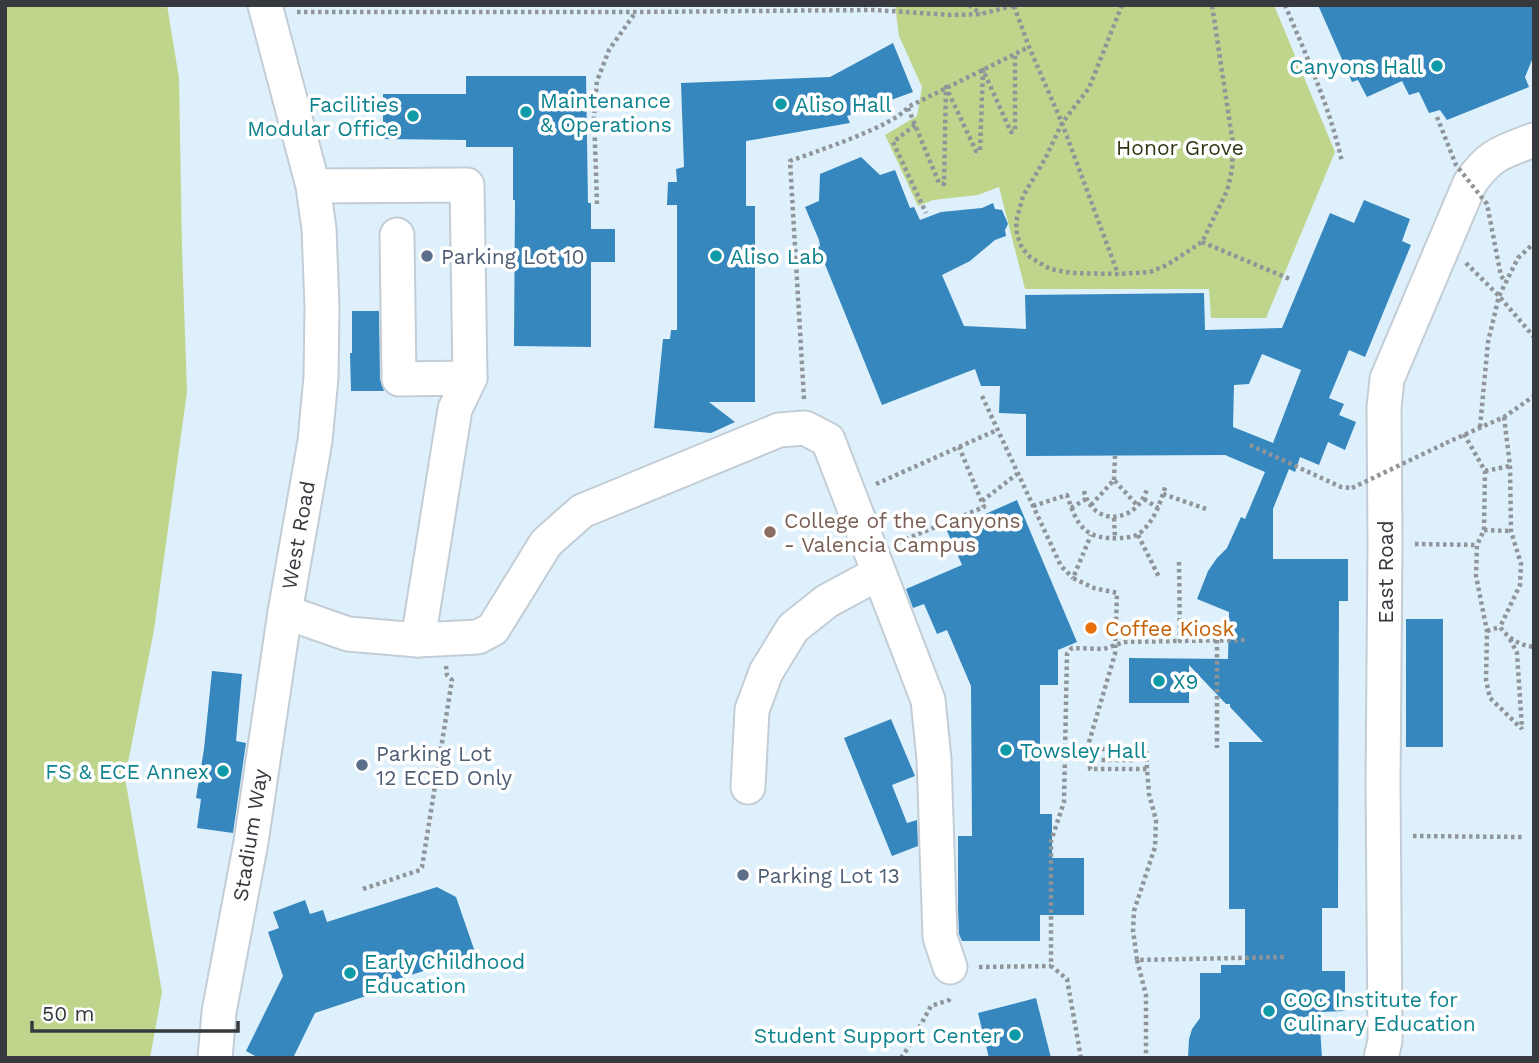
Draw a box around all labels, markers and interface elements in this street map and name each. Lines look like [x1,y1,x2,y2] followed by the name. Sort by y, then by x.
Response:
[1289,54,1424,79] place label: Canyons Hall
[1429,58,1445,74] marker: Canyons Hall
[540,88,672,137] place label: Maintenance & Operations
[247,92,399,141] place label: Facilities Modular Office
[795,92,892,117] place label: Aliso Hall
[773,96,789,112] marker: Aliso Hall
[518,104,534,120] marker: Maintenance & Operations
[405,108,421,124] marker: Facilities Modular Office
[1116,135,1244,160] park label: Honor Grove
[441,244,585,269] place label: Parking Lot 10
[730,244,824,269] place label: Aliso Lab
[419,248,435,264] marker: Parking Lot 10
[708,248,724,264] marker: Aliso Lab
[276,479,320,591] street label: West Road
[784,508,1021,557] place label: College of the Canyons - Valencia Campus
[1373,520,1398,624] street label: East Road
[762,524,778,540] marker: College of the Canyons - Valencia Campus
[1105,616,1234,641] place label: Coffee Kiosk
[1083,620,1099,636] marker: Coffee Kiosk
[1173,669,1199,694] place label: X9
[1151,673,1167,689] marker: X9
[1020,738,1147,763] place label: Towsley Hall
[376,741,512,790] place label: Parking Lot 12 ECED Only
[998,742,1014,758] marker: Towsley Hall
[354,757,370,773] marker: Parking Lot 12 ECED Only
[45,759,209,784] place label: FS & ECE Annex
[215,763,231,779] marker: FS & ECE Annex
[227,767,273,903] street label: Stadium Way
[757,863,900,888] place label: Parking Lot 13
[735,867,751,883] marker: Parking Lot 13
[364,949,525,998] place label: Early Childhood Education
[342,965,358,981] marker: Early Childhood Education
[1283,987,1476,1036] place label: COC Institute for Culinary Education
[32,990,238,1034] scale bar
[42,1001,94,1026] text: 50 m
[1261,1003,1277,1019] marker: COC Institute for Culinary Education
[754,1023,1001,1048] place label: Student Support Center
[1007,1027,1023,1043] marker: Student Support Center

